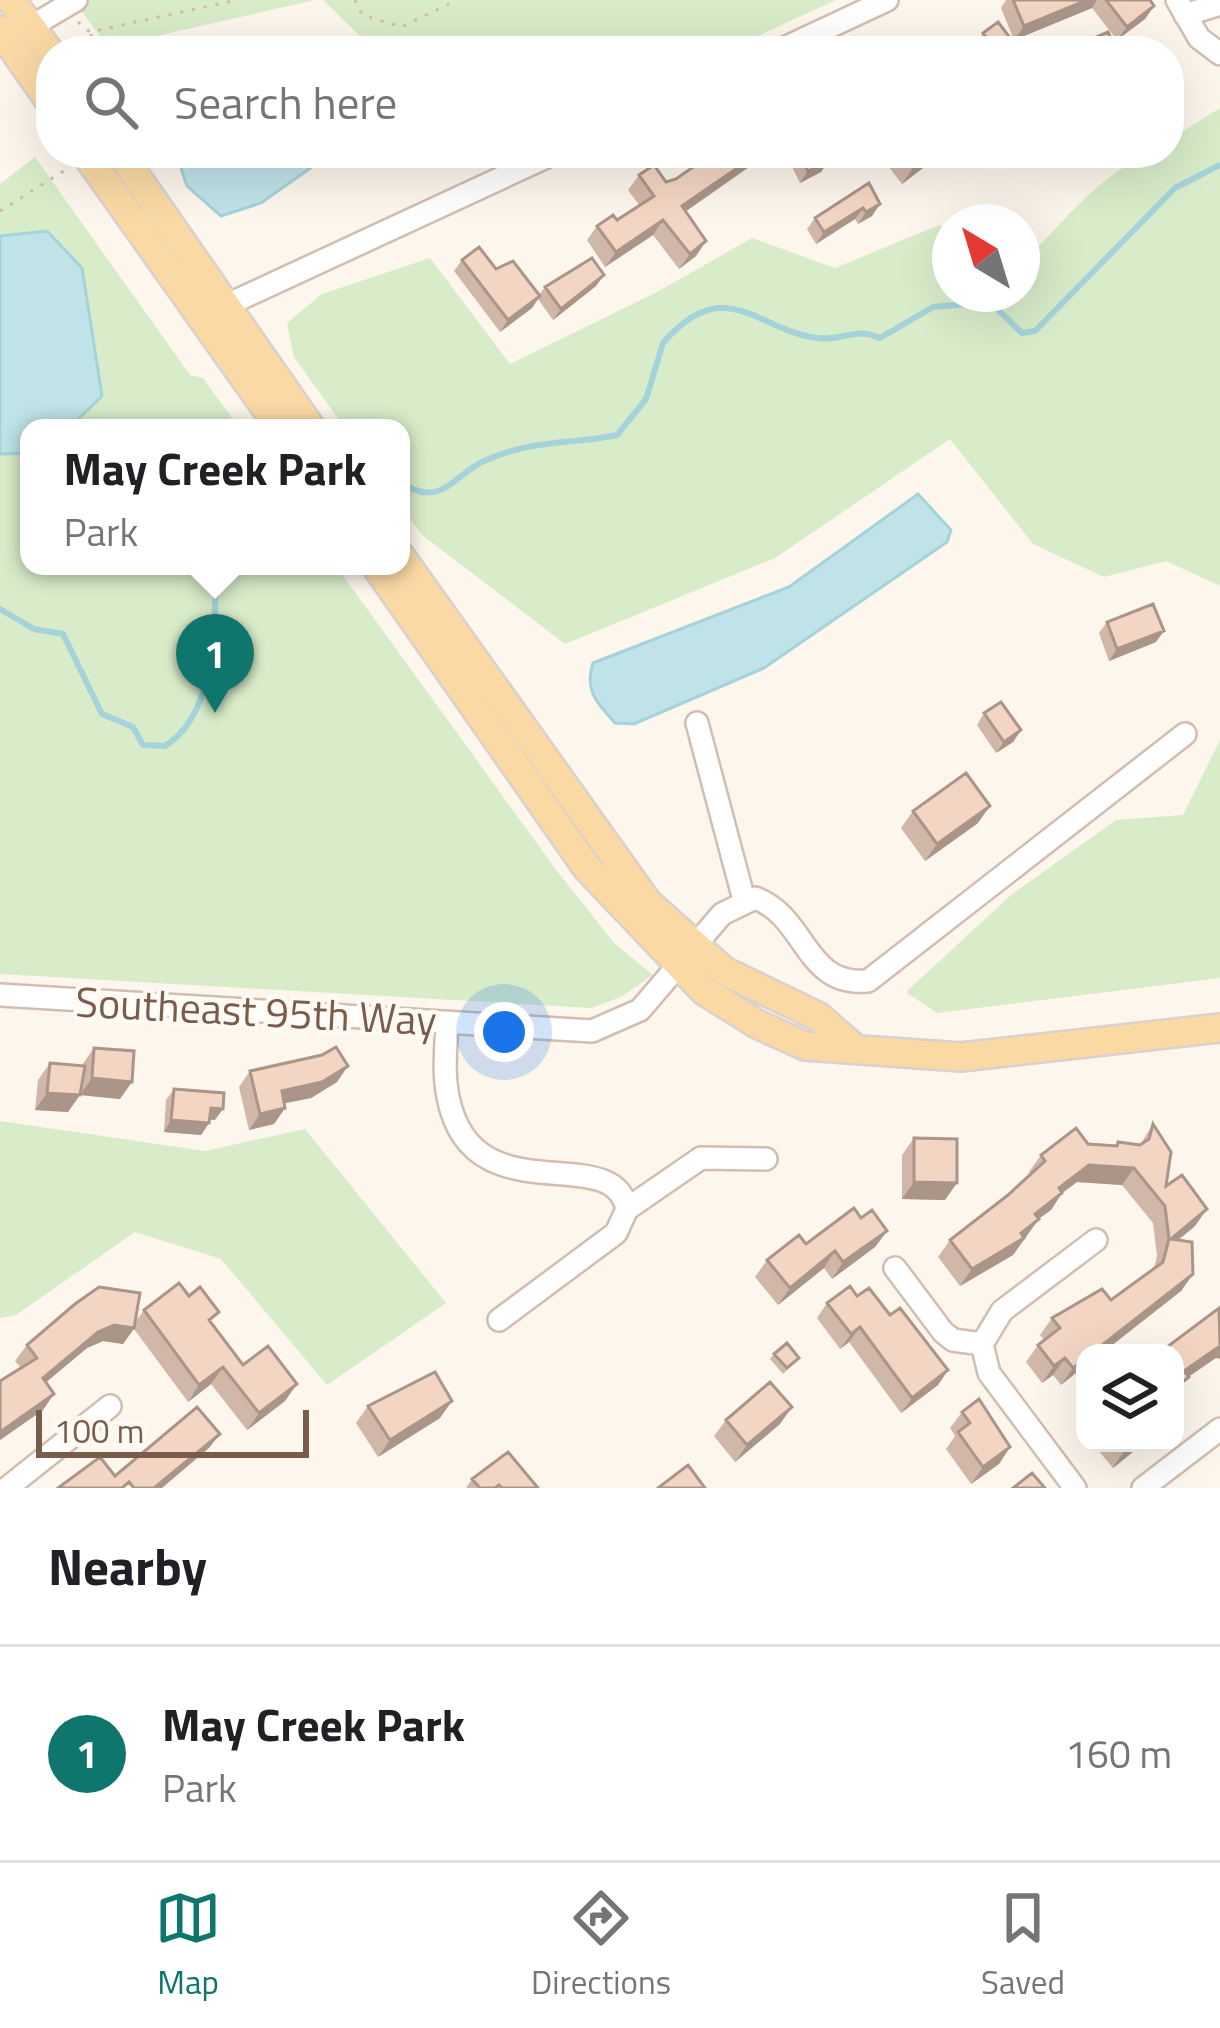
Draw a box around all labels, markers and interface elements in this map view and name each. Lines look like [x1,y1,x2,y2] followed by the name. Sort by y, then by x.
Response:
[36,36,1184,168] search box
[174,68,397,136] text: Search here
[78,69,144,135] icon: search
[932,204,1040,312] north arrow
[20,419,410,575] popup
[63,434,367,502] text: May Creek Park
[63,502,138,561] text: Park
[176,614,254,713] pin: 1
[74,969,438,1051] street label: Southeast 95th Way
[474,1002,534,1062] your location
[1076,1344,1184,1452] map controls
[1076,1344,1184,1452] button: layers
[36,1404,309,1457] scale bar
[54,1406,144,1456] text: 100 m
[48,1527,207,1605] text: Nearby
[162,1690,465,1758] text: May Creek Park
[76,1724,98,1783] text: 1
[1065,1724,1172,1783] text: 160 m
[162,1758,237,1817] text: Park
[155,1885,221,2007] tab: Map
[531,1885,671,2007] tab: Directions
[981,1885,1065,2007] tab: Saved

